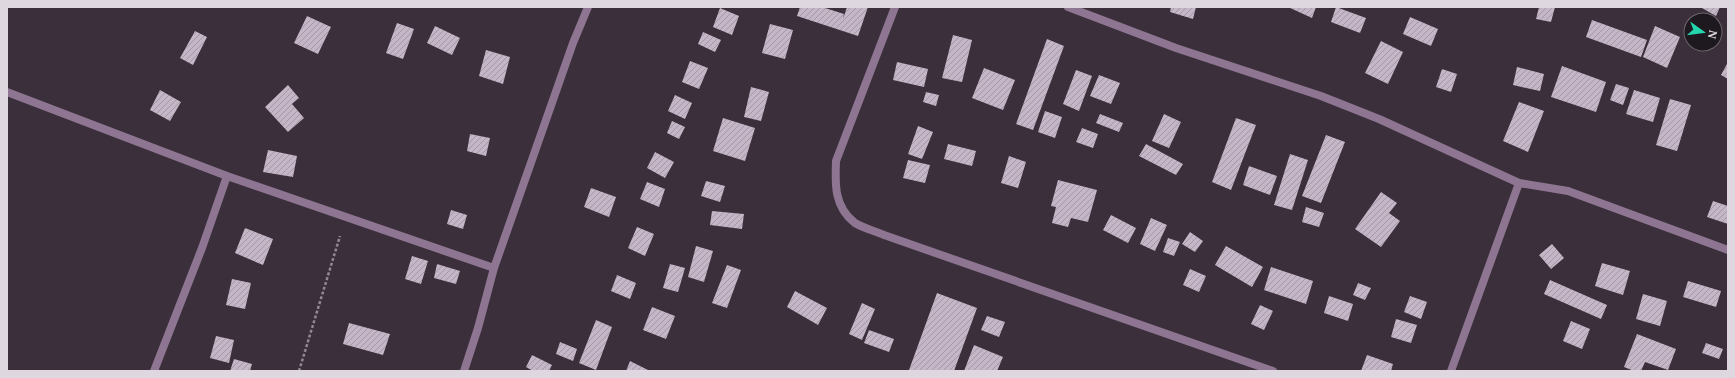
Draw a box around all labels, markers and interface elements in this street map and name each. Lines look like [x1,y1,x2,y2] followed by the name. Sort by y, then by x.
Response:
[1683,12,1723,52] north arrow
[1705,29,1721,41] text: N

